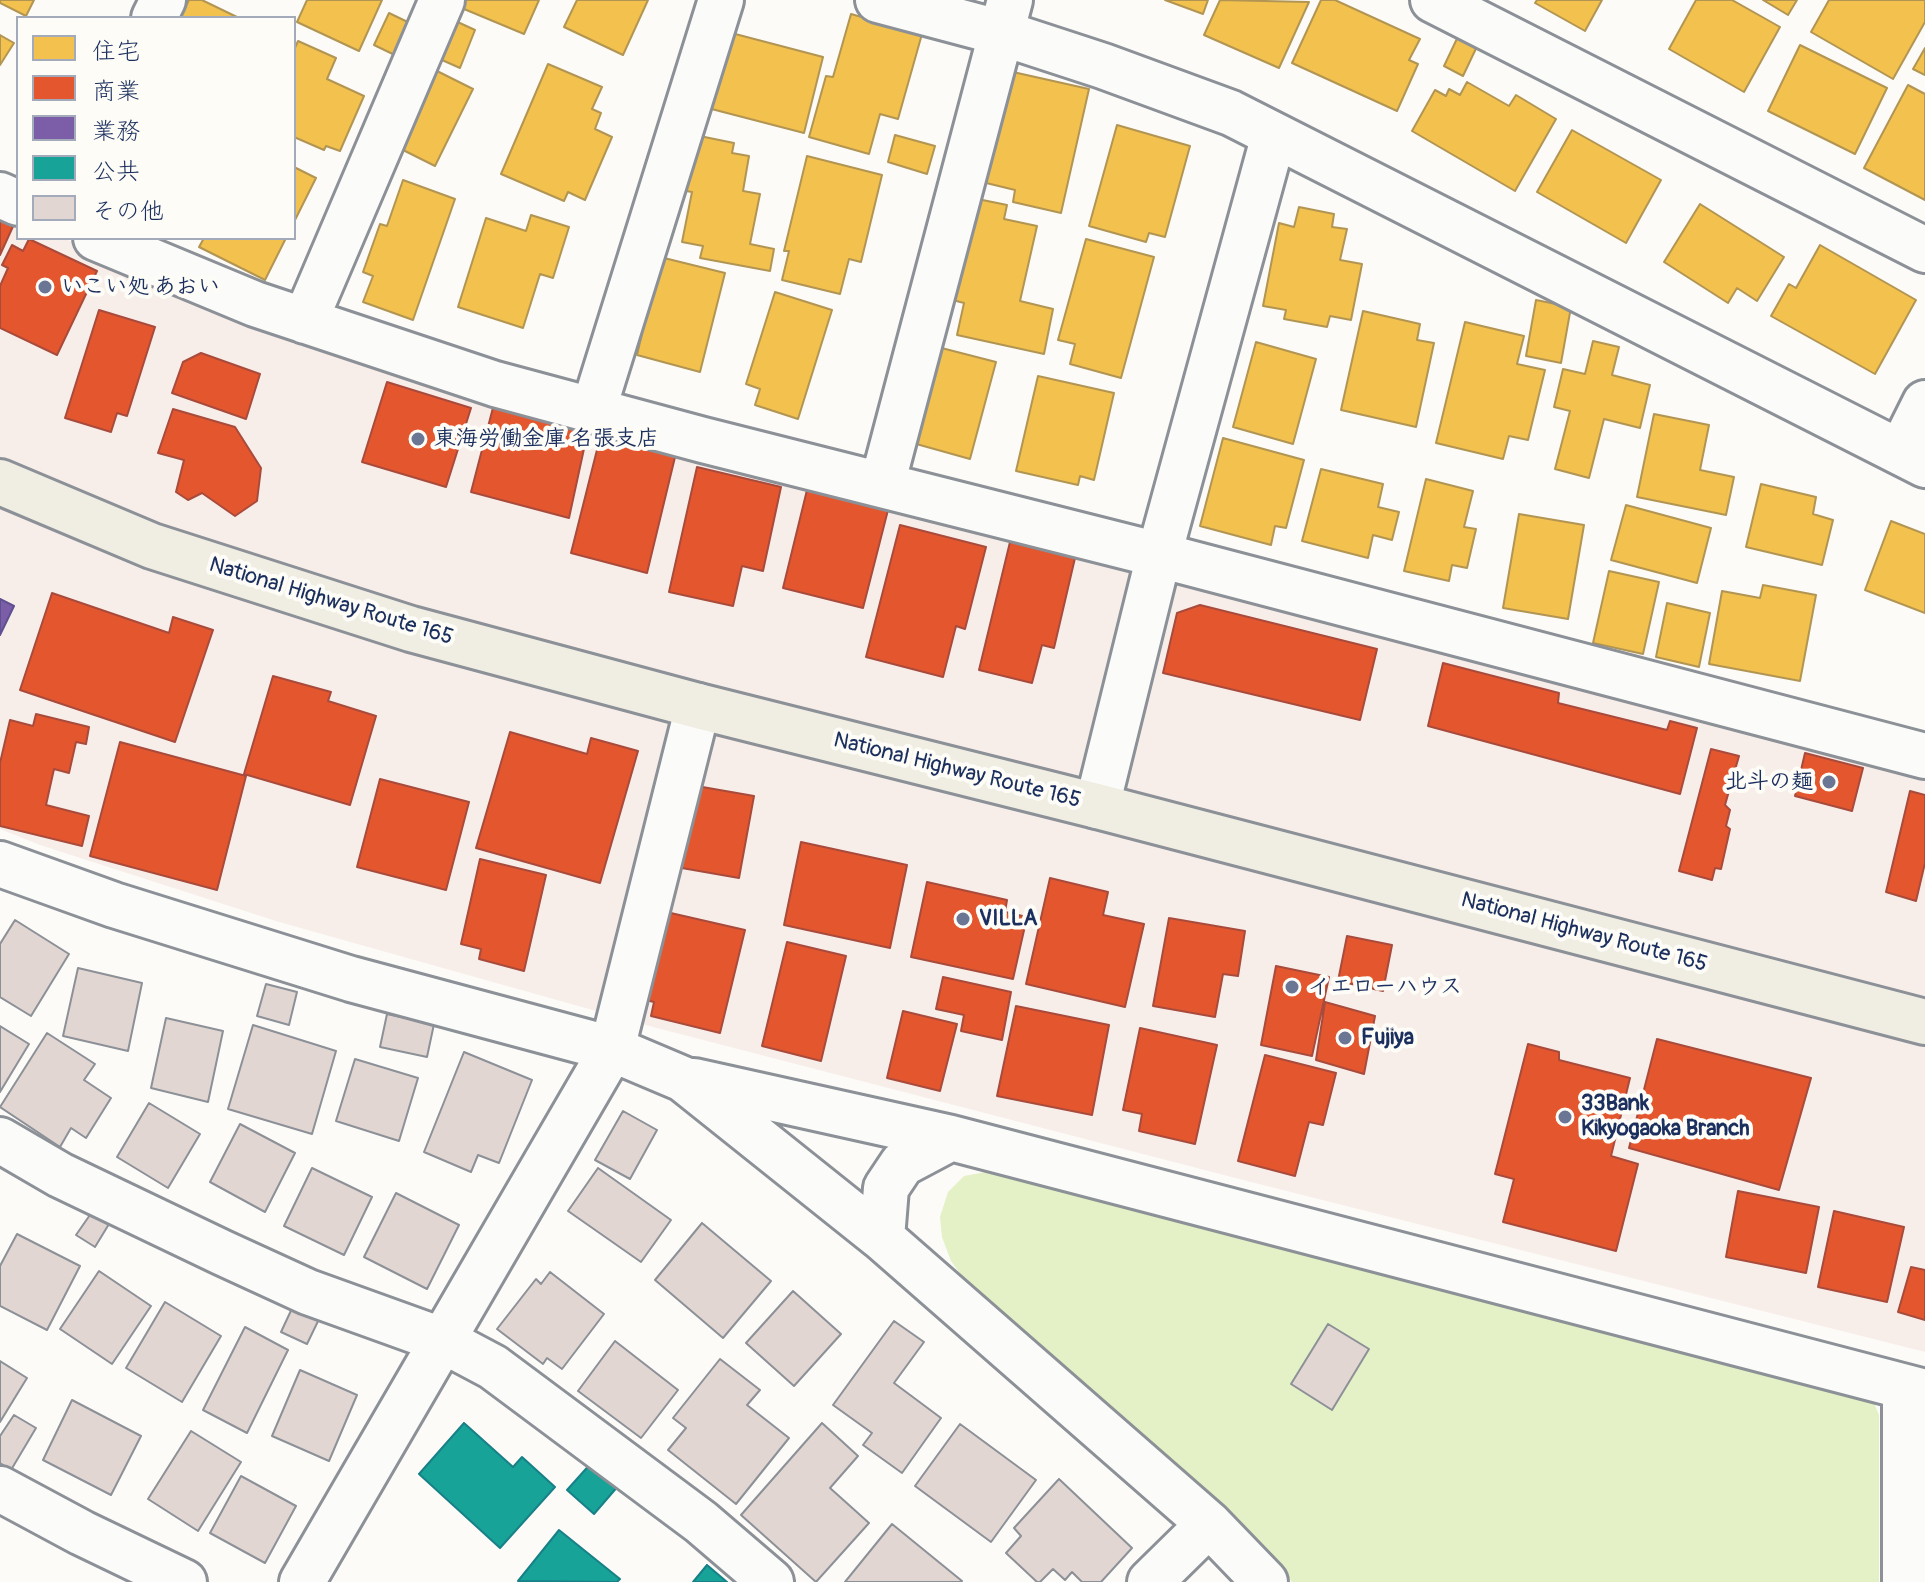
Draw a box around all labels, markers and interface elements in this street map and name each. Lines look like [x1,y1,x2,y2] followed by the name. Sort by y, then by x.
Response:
[16,16,296,240] legend
[92,37,140,66] text: 住宅
[92,77,140,106] text: 商業
[92,117,140,146] text: 業務
[92,157,140,186] text: 公共
[92,197,164,226] text: その他
[61,274,220,300] place label: いこい処 あおい
[36,278,54,296] marker: いこい処 あおい
[434,426,659,452] place label: 東海労働金庫 名張支店
[409,430,427,448] marker: 東海労働金庫 名張支店
[206,552,456,652] street label: National Highway Route 165
[831,728,1083,814] street label: National Highway Route 165
[1725,769,1813,795] place label: 北斗の麺
[1820,773,1838,791] marker: 北斗の麺
[1458,887,1710,979] street label: National Highway Route 165
[979,906,1037,932] place label: VILLA
[954,910,972,928] marker: VILLA
[1308,974,1462,1000] place label: イエローハウス
[1283,978,1301,996] marker: イエローハウス
[1361,1025,1414,1051] place label: Fujiya
[1336,1029,1354,1047] marker: Fujiya
[1581,1091,1750,1142] place label: 33Bank Kikyogaoka Branch
[1556,1108,1574,1126] marker: 33Bank Kikyogaoka Branch

